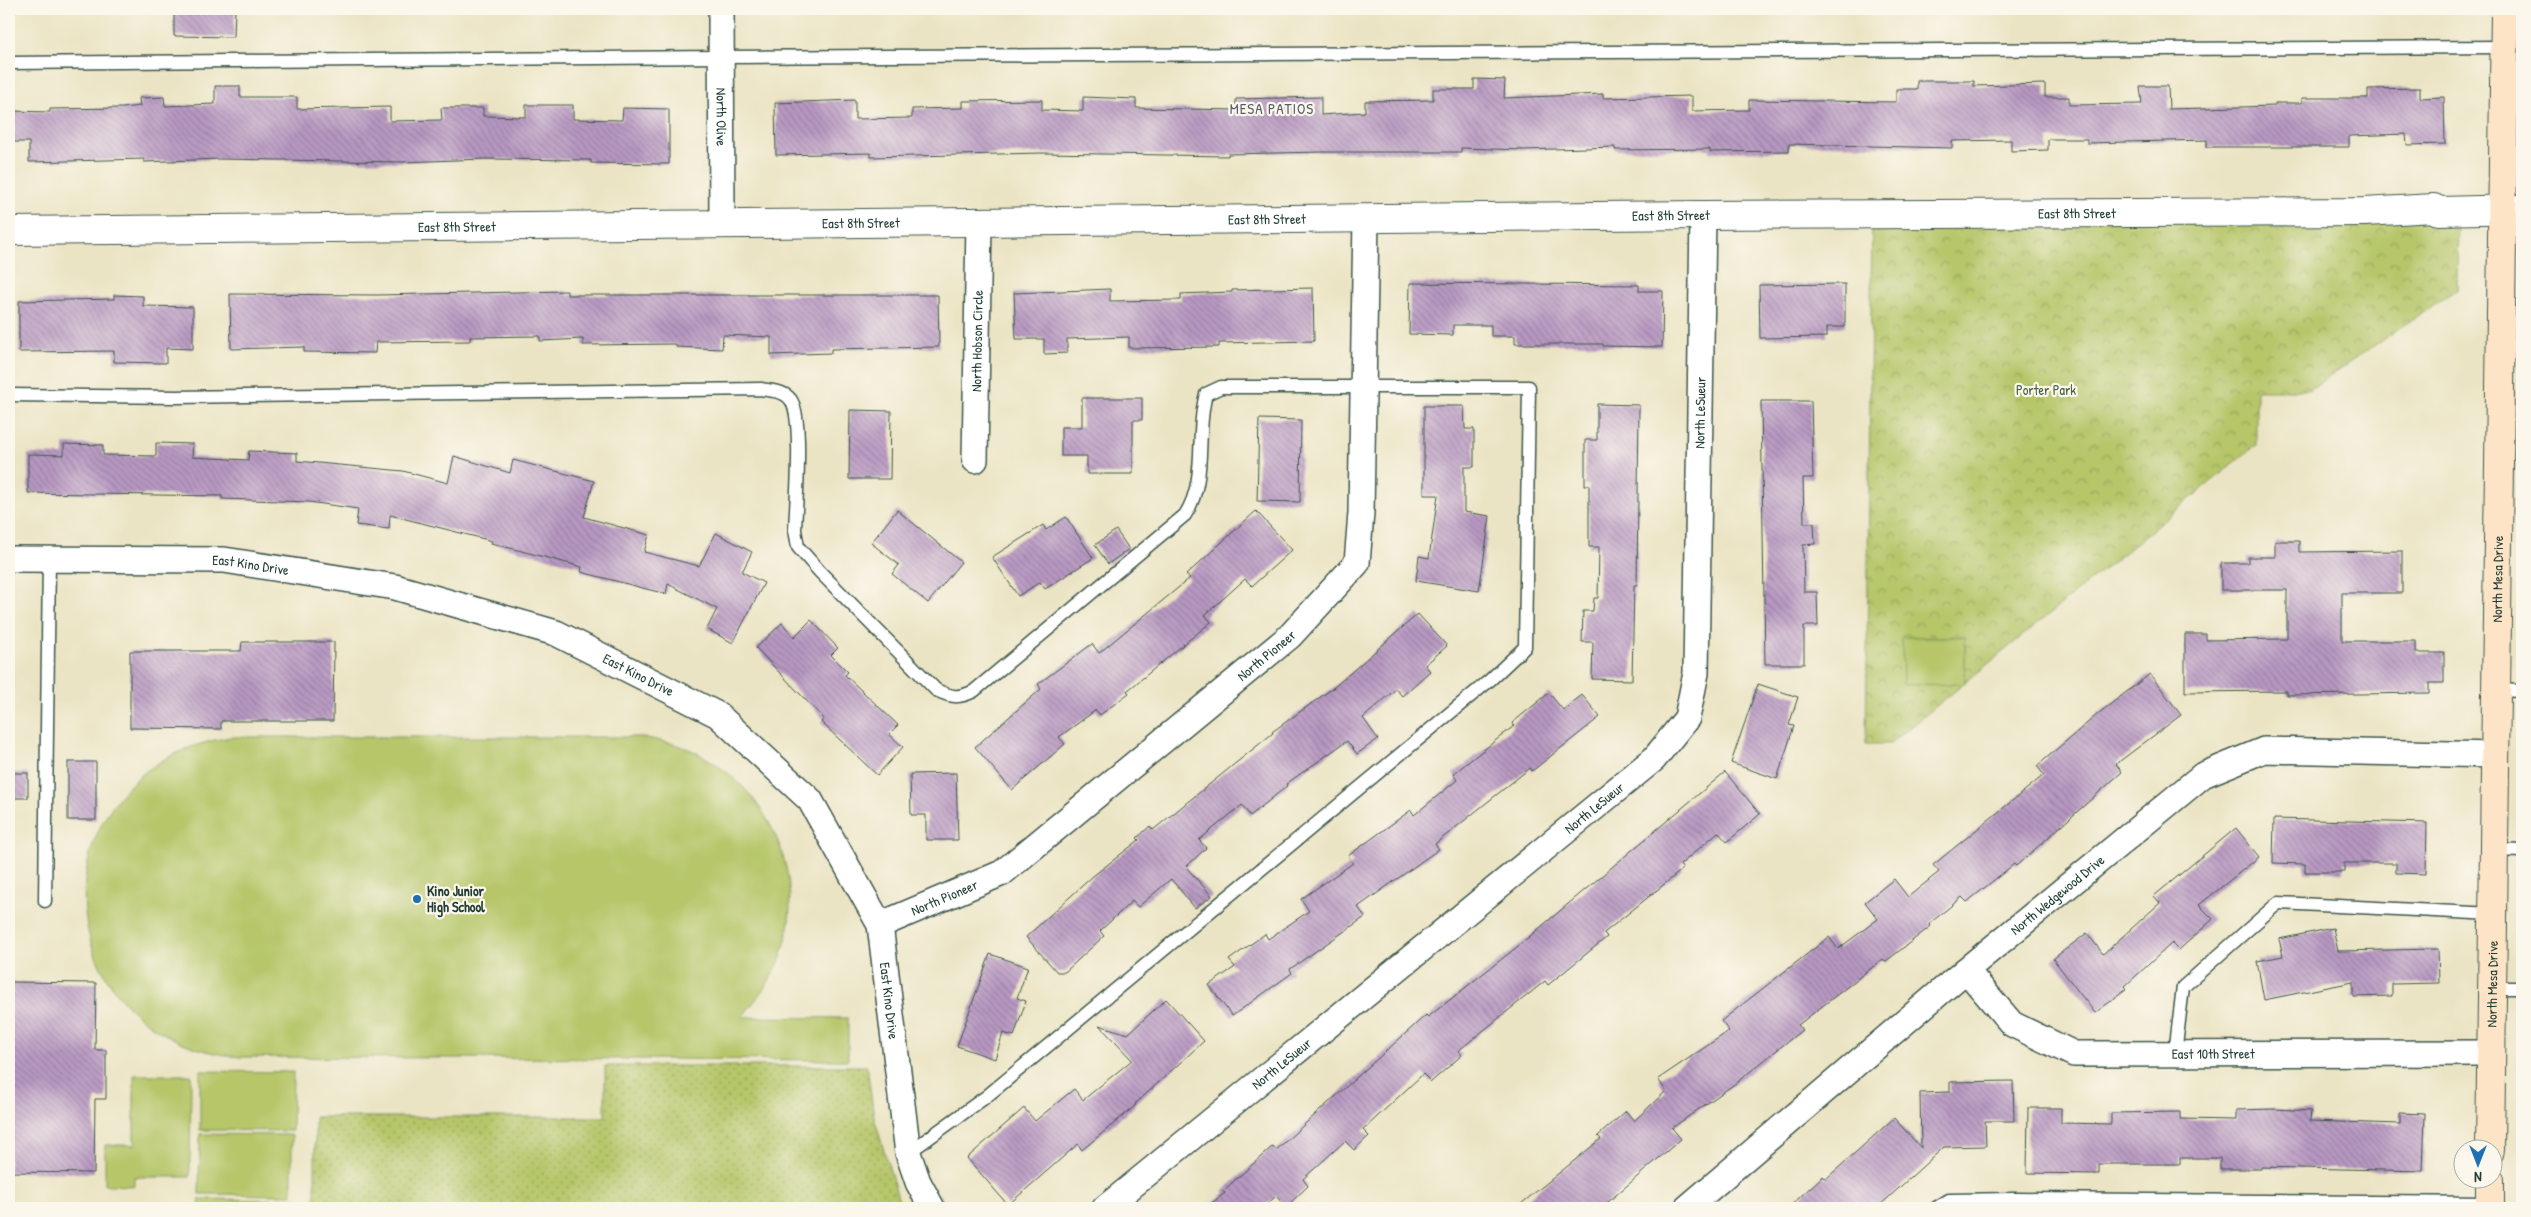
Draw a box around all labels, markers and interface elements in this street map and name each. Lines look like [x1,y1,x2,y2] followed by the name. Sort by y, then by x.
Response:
[712,88,732,147] street label: North Olive
[1230,98,1314,119] district label: MESA PATIOS
[2038,203,2116,222] street label: East 8th Street
[1632,205,1710,225] street label: East 8th Street
[1228,209,1306,228] street label: East 8th Street
[822,213,900,232] street label: East 8th Street
[418,216,496,236] street label: East 8th Street
[966,289,987,392] street label: North Hobson Circle
[1689,376,1710,449] street label: North LeSueur
[2016,380,2076,399] park label: Porter Park
[2487,535,2507,623] street label: North Mesa Drive
[212,550,291,579] street label: East Kino Drive
[1233,625,1300,685] street label: North Pioneer
[600,648,678,700] street label: East Kino Drive
[1560,777,1628,838] street label: North LeSueur
[2006,850,2108,939] street label: North Wedgewood Drive
[908,874,981,920] street label: North Pioneer
[427,881,485,918] place label: Kino Junior High School
[411,893,423,905] marker: Kino Junior High School
[2482,940,2502,1028] street label: North Mesa Drive
[876,961,904,1041] street label: East Kino Drive
[1247,1033,1315,1093] street label: North LeSueur
[2172,1044,2255,1063] street label: East 10th Street
[2454,1140,2504,1190] north arrow
[2474,1168,2482,1187] text: N

